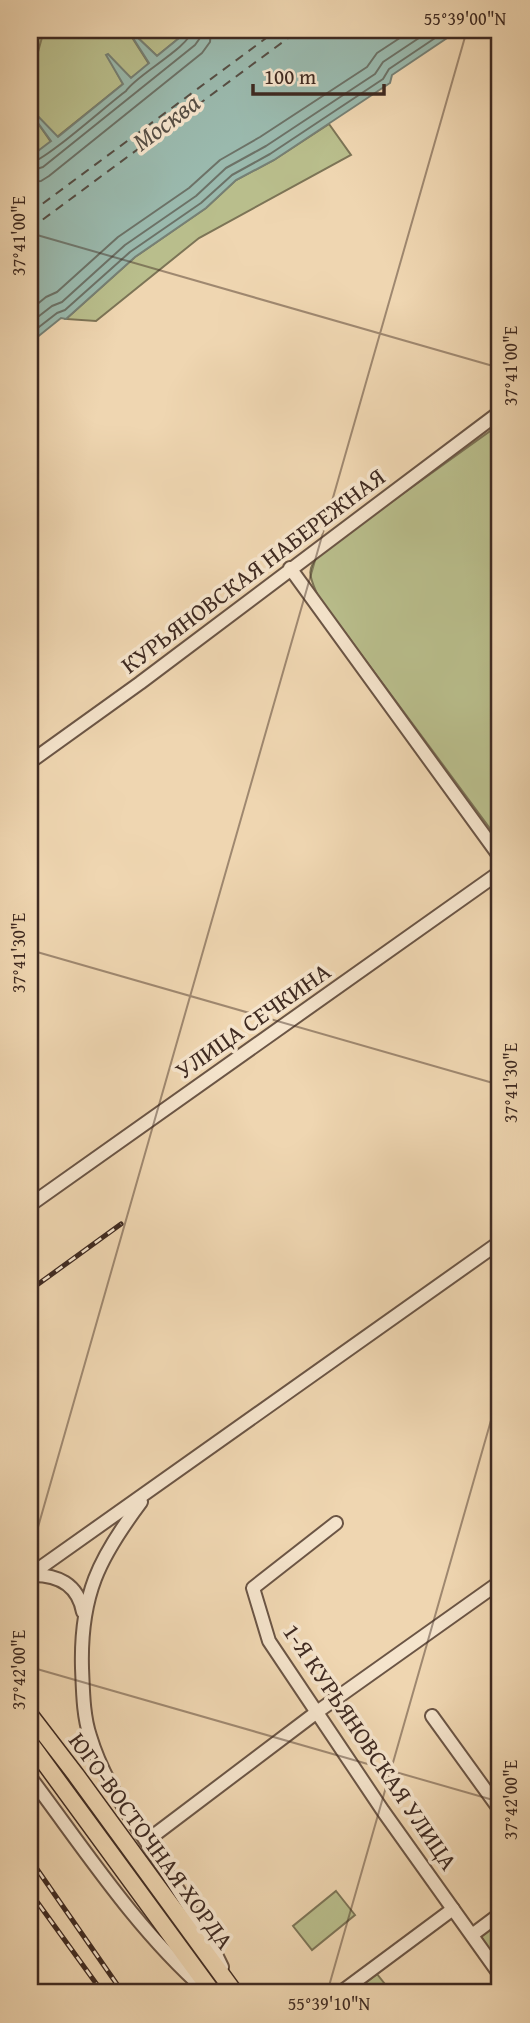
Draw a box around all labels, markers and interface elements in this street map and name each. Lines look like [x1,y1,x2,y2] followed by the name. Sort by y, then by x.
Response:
[424,5,507,32] text: 55°39'00"N
[253,52,385,96] scale bar
[264,61,316,92] text: 100 m
[124,83,208,160] water label: Москва
[5,196,32,276] text: 37°41'00"E
[497,326,524,406] text: 37°41'00"E
[113,460,392,682] street label: КУРЬЯНОВСКАЯ НАБЕРЕЖНАЯ
[5,913,32,993] text: 37°41'30"E
[168,954,338,1087] street label: УЛИЦА СЕЧКИНА
[497,1043,524,1123] text: 37°41'30"E
[275,1616,466,1877] street label: 1-Я КУРЬЯНОВСКАЯ УЛИЦА
[5,1630,32,1710] text: 37°42'00"E
[61,1725,243,1957] street label: ЮГО-ВОСТОЧНАЯ ХОРДА
[497,1760,524,1840] text: 37°42'00"E
[288,1990,371,2017] text: 55°39'10"N

